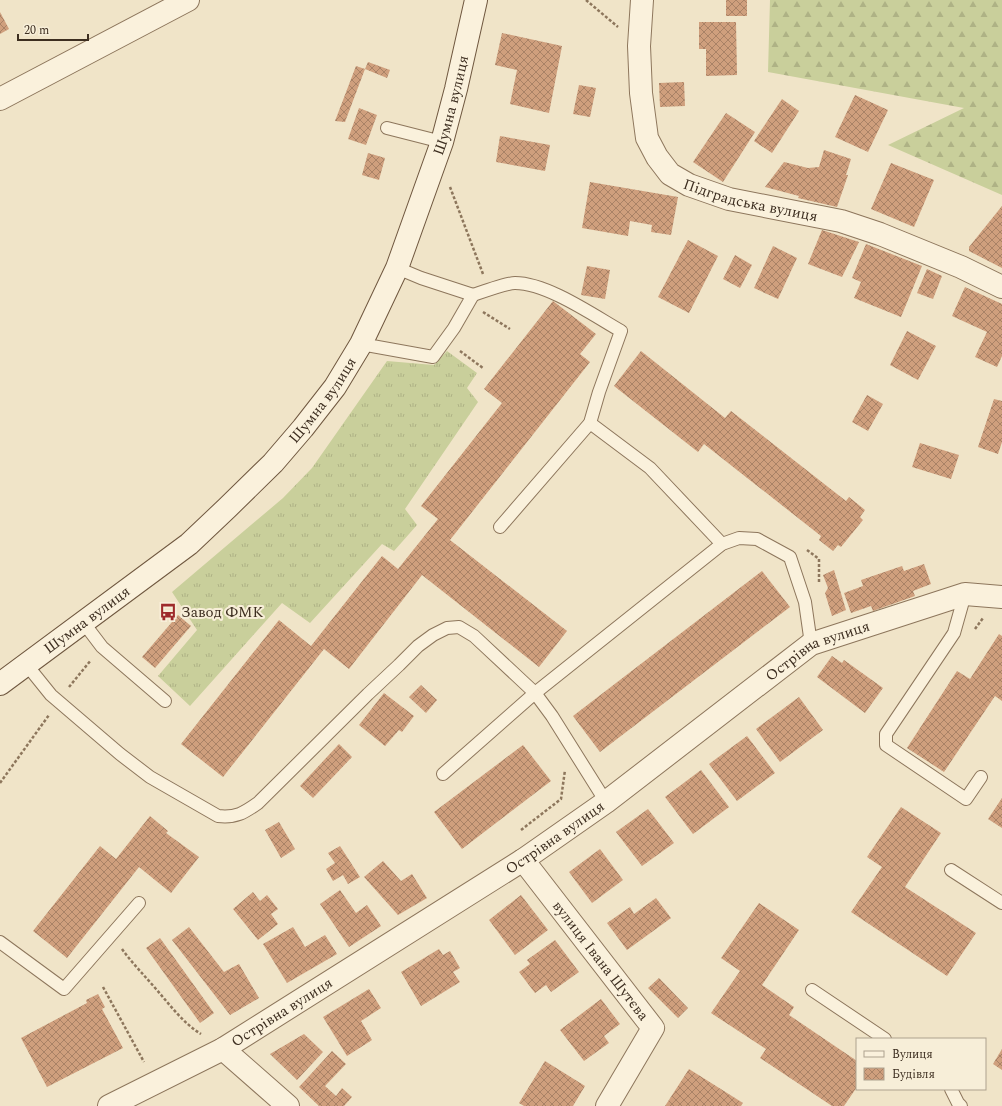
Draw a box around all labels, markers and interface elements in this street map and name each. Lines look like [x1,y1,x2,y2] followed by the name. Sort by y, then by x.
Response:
[18,16,88,42] scale bar
[24,21,49,40] text: 20 m
[427,53,475,159] street label: Шумна вулиця
[680,173,820,228] street label: Підградська вулиця
[283,353,362,449] street label: Шумна вулиця
[39,580,135,660] street label: Шумна вулиця
[181,601,263,624] place label: Завод ФМК
[158,602,178,622] bus stop icon: Завод ФМК
[761,615,873,687] street label: Острівна вулиця
[501,795,609,880] street label: Острівна вулиця
[546,896,655,1026] street label: вулиця Івана Шутєва
[227,972,337,1053] street label: Острівна вулиця
[856,1038,986,1090] legend
[892,1045,933,1064] text: Вулиця
[892,1065,935,1084] text: Будівля

